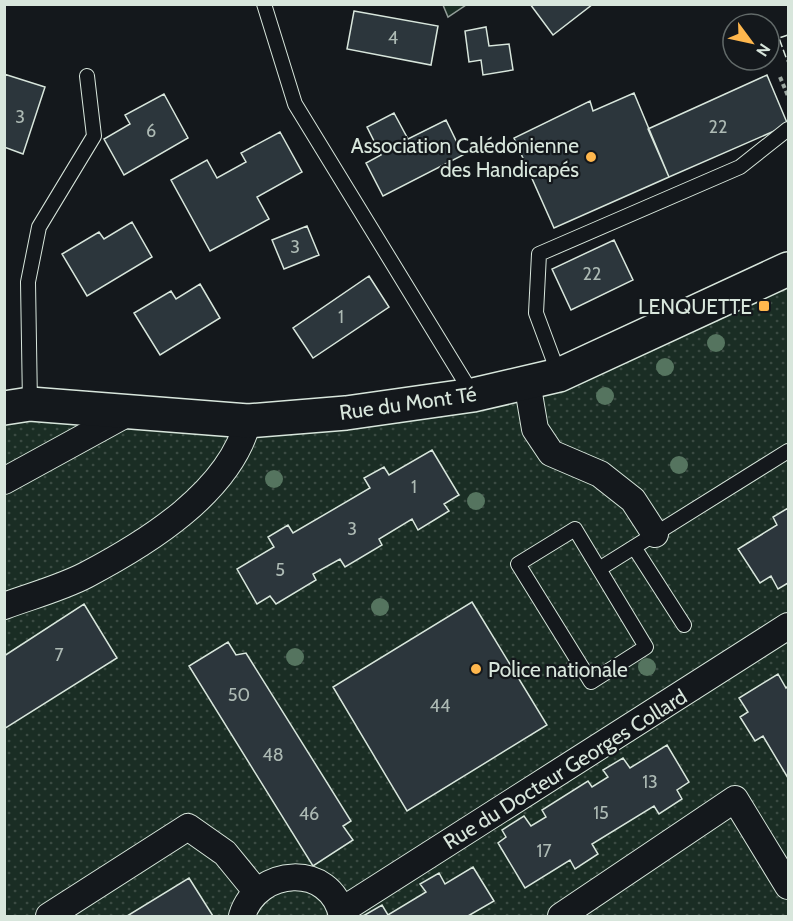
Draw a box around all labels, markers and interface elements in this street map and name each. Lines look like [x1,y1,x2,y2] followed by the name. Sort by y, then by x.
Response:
[721,12,781,72] north arrow
[388,27,398,49] house number: 4
[752,40,774,60] text: N
[15,106,25,128] house number: 3
[709,116,727,138] house number: 22
[146,120,156,142] house number: 6
[351,133,579,182] place label: Association Calédonienne des Handicapés
[584,150,598,164] marker: Association Calédonienne des Handicapés
[290,236,300,258] house number: 3
[583,263,601,285] house number: 22
[638,294,752,319] place label: LENQUETTE
[757,299,771,313] marker: LENQUETTE
[338,306,344,328] house number: 1
[338,381,478,425] street label: Rue du Mont Té
[411,476,417,498] house number: 1
[347,518,357,540] house number: 3
[275,559,285,581] house number: 5
[54,644,64,666] house number: 7
[488,657,628,682] place label: Police nationale
[469,662,483,676] marker: Police nationale
[228,684,250,706] house number: 50
[439,684,691,854] street label: Rue du Docteur Georges Collard
[430,695,450,717] house number: 44
[262,744,284,766] house number: 48
[642,771,658,793] house number: 13
[593,802,609,824] house number: 15
[299,803,319,825] house number: 46
[537,840,551,862] house number: 17

